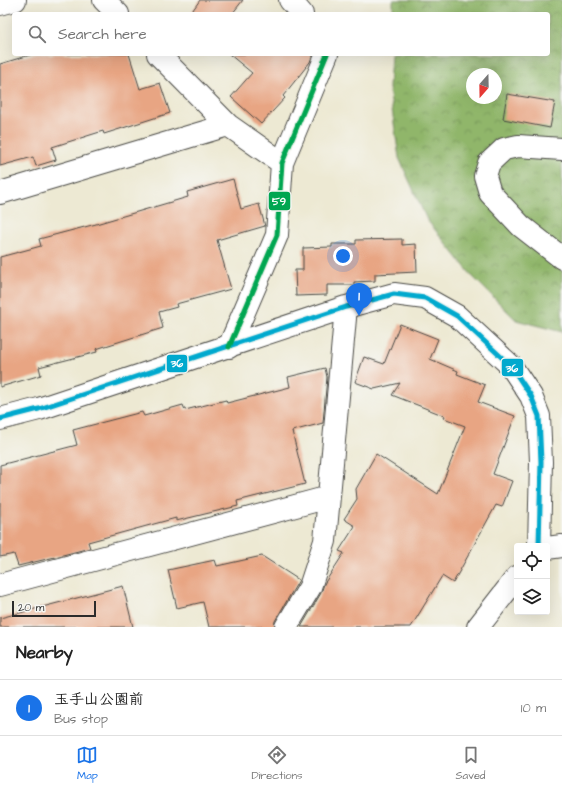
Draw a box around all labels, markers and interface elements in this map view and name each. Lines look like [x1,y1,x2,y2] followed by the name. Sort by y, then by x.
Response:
[12,12,550,56] search box
[26,23,48,45] icon: search
[58,24,147,45] text: Search here
[466,68,502,104] north arrow
[268,191,291,211] line badge: 59
[272,194,286,209] text: 59
[333,246,353,266] your location
[346,283,372,316] pin: 1
[166,354,188,373] line badge: 36
[170,356,183,371] text: 36
[501,358,524,377] line badge: 36
[505,361,518,376] text: 36
[514,543,550,615] map controls
[514,543,550,579] button: locate
[514,579,550,615] button: layers
[12,599,96,618] scale bar
[18,600,44,615] text: 20 m
[16,641,73,665] text: Nearby
[54,689,144,710] text: 玉手山公園前
[28,699,30,717] text: 1
[521,699,546,717] text: 10 m
[54,710,108,728] text: Bus stop
[76,744,98,783] tab: Map
[251,744,303,783] tab: Directions
[456,744,486,783] tab: Saved

